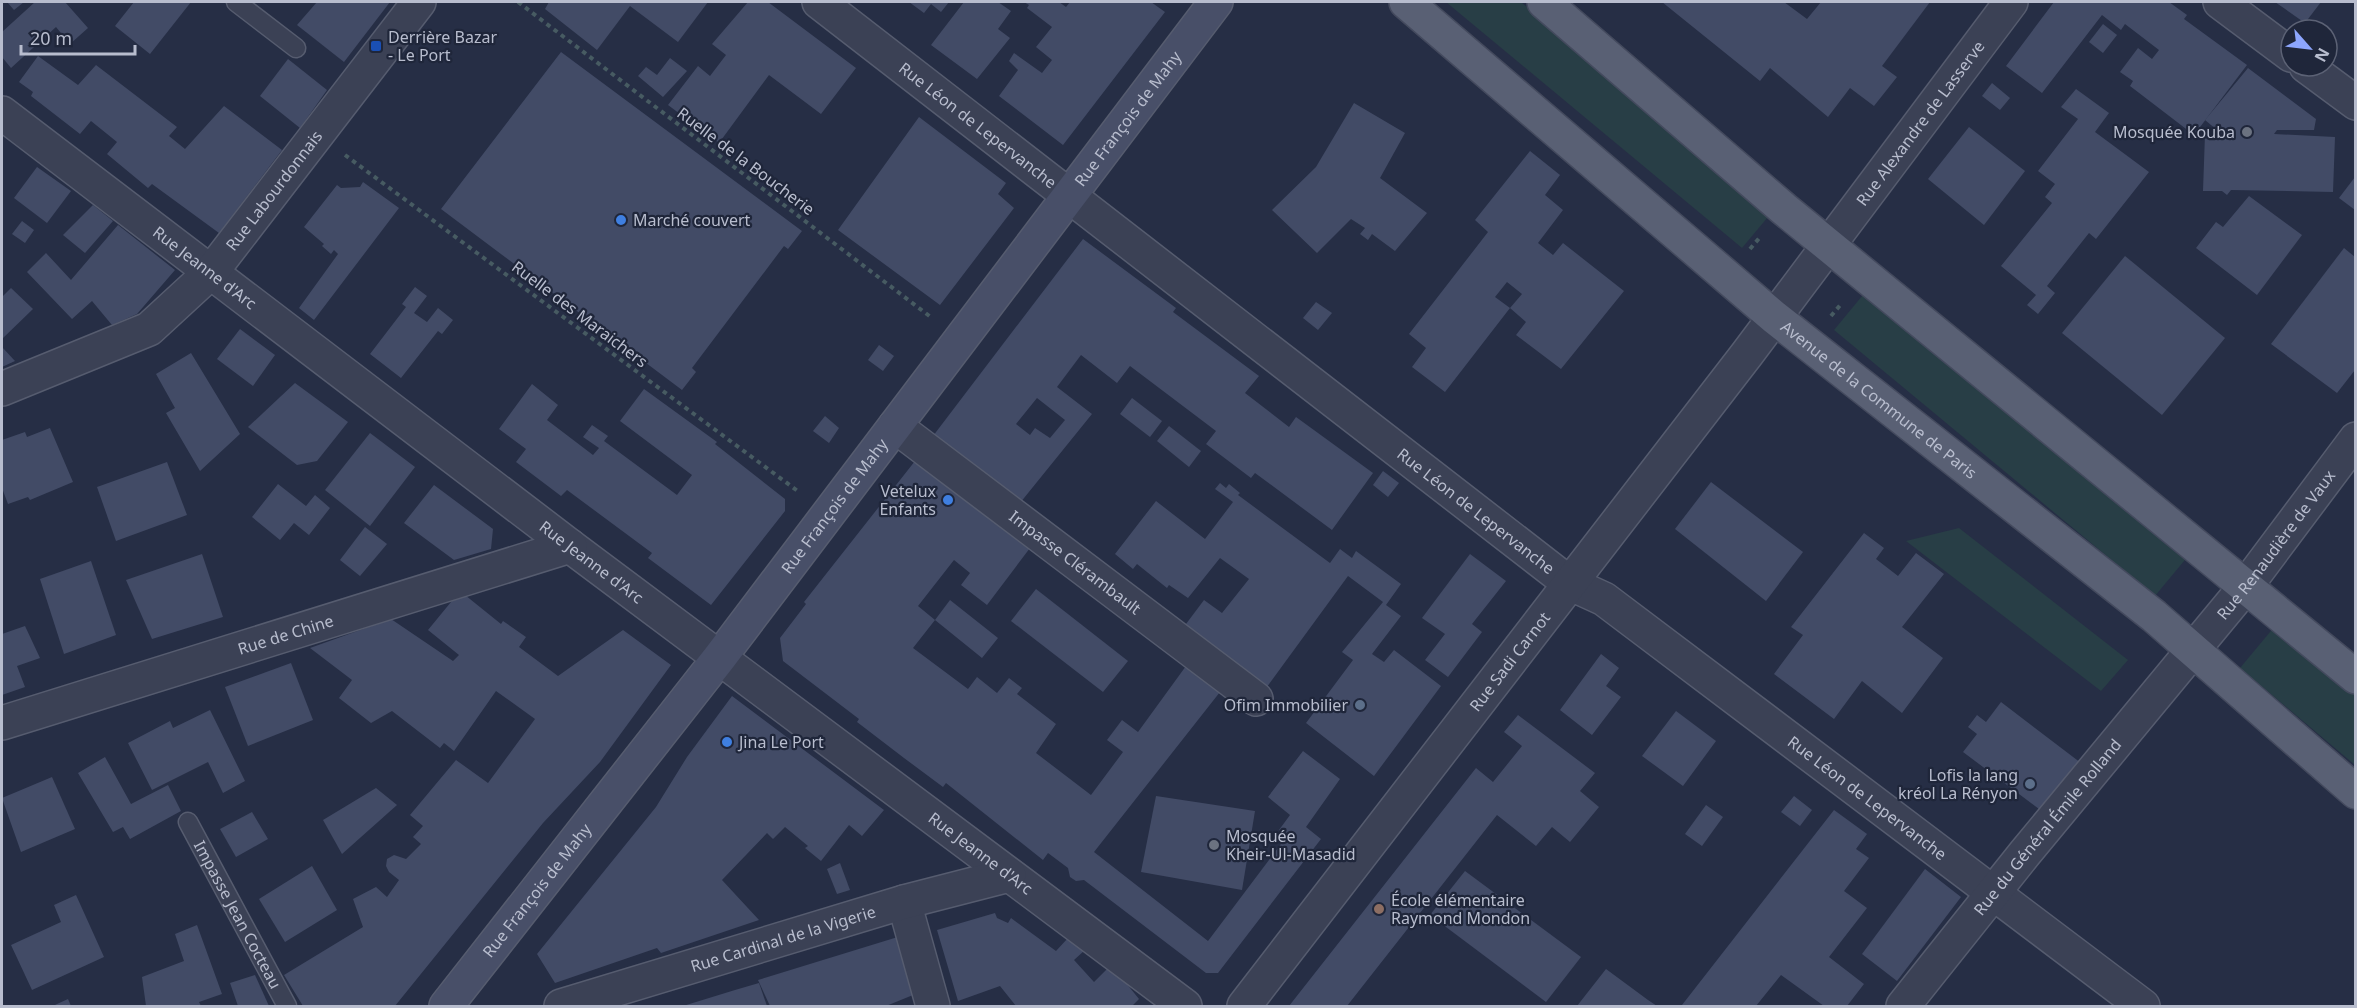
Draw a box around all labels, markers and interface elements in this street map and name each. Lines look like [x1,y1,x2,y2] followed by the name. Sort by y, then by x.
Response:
[21,18,135,56] scale bar
[2279,18,2339,78] north arrow
[30,26,72,50] text: 20 m
[388,26,497,66] place label: Derrière Bazar - Le Port
[1851,36,1989,210] street label: Rue Alexandre de Lasserve
[369,39,383,53] marker: Derrière Bazar - Le Port
[2309,44,2335,66] text: N
[1069,46,1187,191] street label: Rue François de Mahy
[895,57,1061,193] street label: Rue Léon de Lepervanche
[673,102,819,220] street label: Ruelle de la Boucherie
[2113,121,2235,143] place label: Mosquée Kouba
[2240,125,2254,139] marker: Mosquée Kouba
[221,126,327,255] street label: Rue Labourdonnais
[633,209,751,231] place label: Marché couvert
[614,213,628,227] marker: Marché couvert
[148,221,261,314] street label: Rue Jeanne d'Arc
[508,256,652,372] street label: Ruelle des Maraichers
[1776,316,1982,484] street label: Avenue de la Commune de Paris
[776,433,893,578] street label: Rue François de Mahy
[1393,443,1559,579] street label: Rue Léon de Lepervanche
[2212,465,2340,624] street label: Rue Renaudière de Vaux
[879,480,937,520] place label: Vetelux Enfants
[941,493,955,507] marker: Vetelux Enfants
[1005,505,1146,619] street label: Impasse Clérambault
[535,516,648,608] street label: Rue Jeanne d'Arc
[1464,607,1555,716] street label: Rue Sadi Carnot
[235,609,336,660] street label: Rue de Chine
[1224,694,1348,716] place label: Ofim Immobilier
[1353,698,1367,712] marker: Ofim Immobilier
[737,731,824,753] place label: Jina Le Port
[1783,731,1951,865] street label: Rue Léon de Lepervanche
[1969,734,2126,920] street label: Rue du Général Émile Rolland
[720,735,734,749] marker: Jina Le Port
[1898,764,2018,804] place label: Lofis la lang kréol La Rényon
[2023,777,2037,791] marker: Lofis la lang kréol La Rényon
[924,807,1037,900] street label: Rue Jeanne d'Arc
[477,818,597,962] street label: Rue François de Mahy
[1226,825,1356,865] place label: Mosquée Kheir-Ul-Masadid
[189,836,287,993] street label: Impasse Jean Cocteau
[1207,838,1221,852] marker: Mosquée Kheir-Ul-Masadid
[1391,889,1530,929] place label: École élémentaire Raymond Mondon
[688,900,878,977] street label: Rue Cardinal de la Vigerie
[1372,902,1386,916] marker: École élémentaire Raymond Mondon

